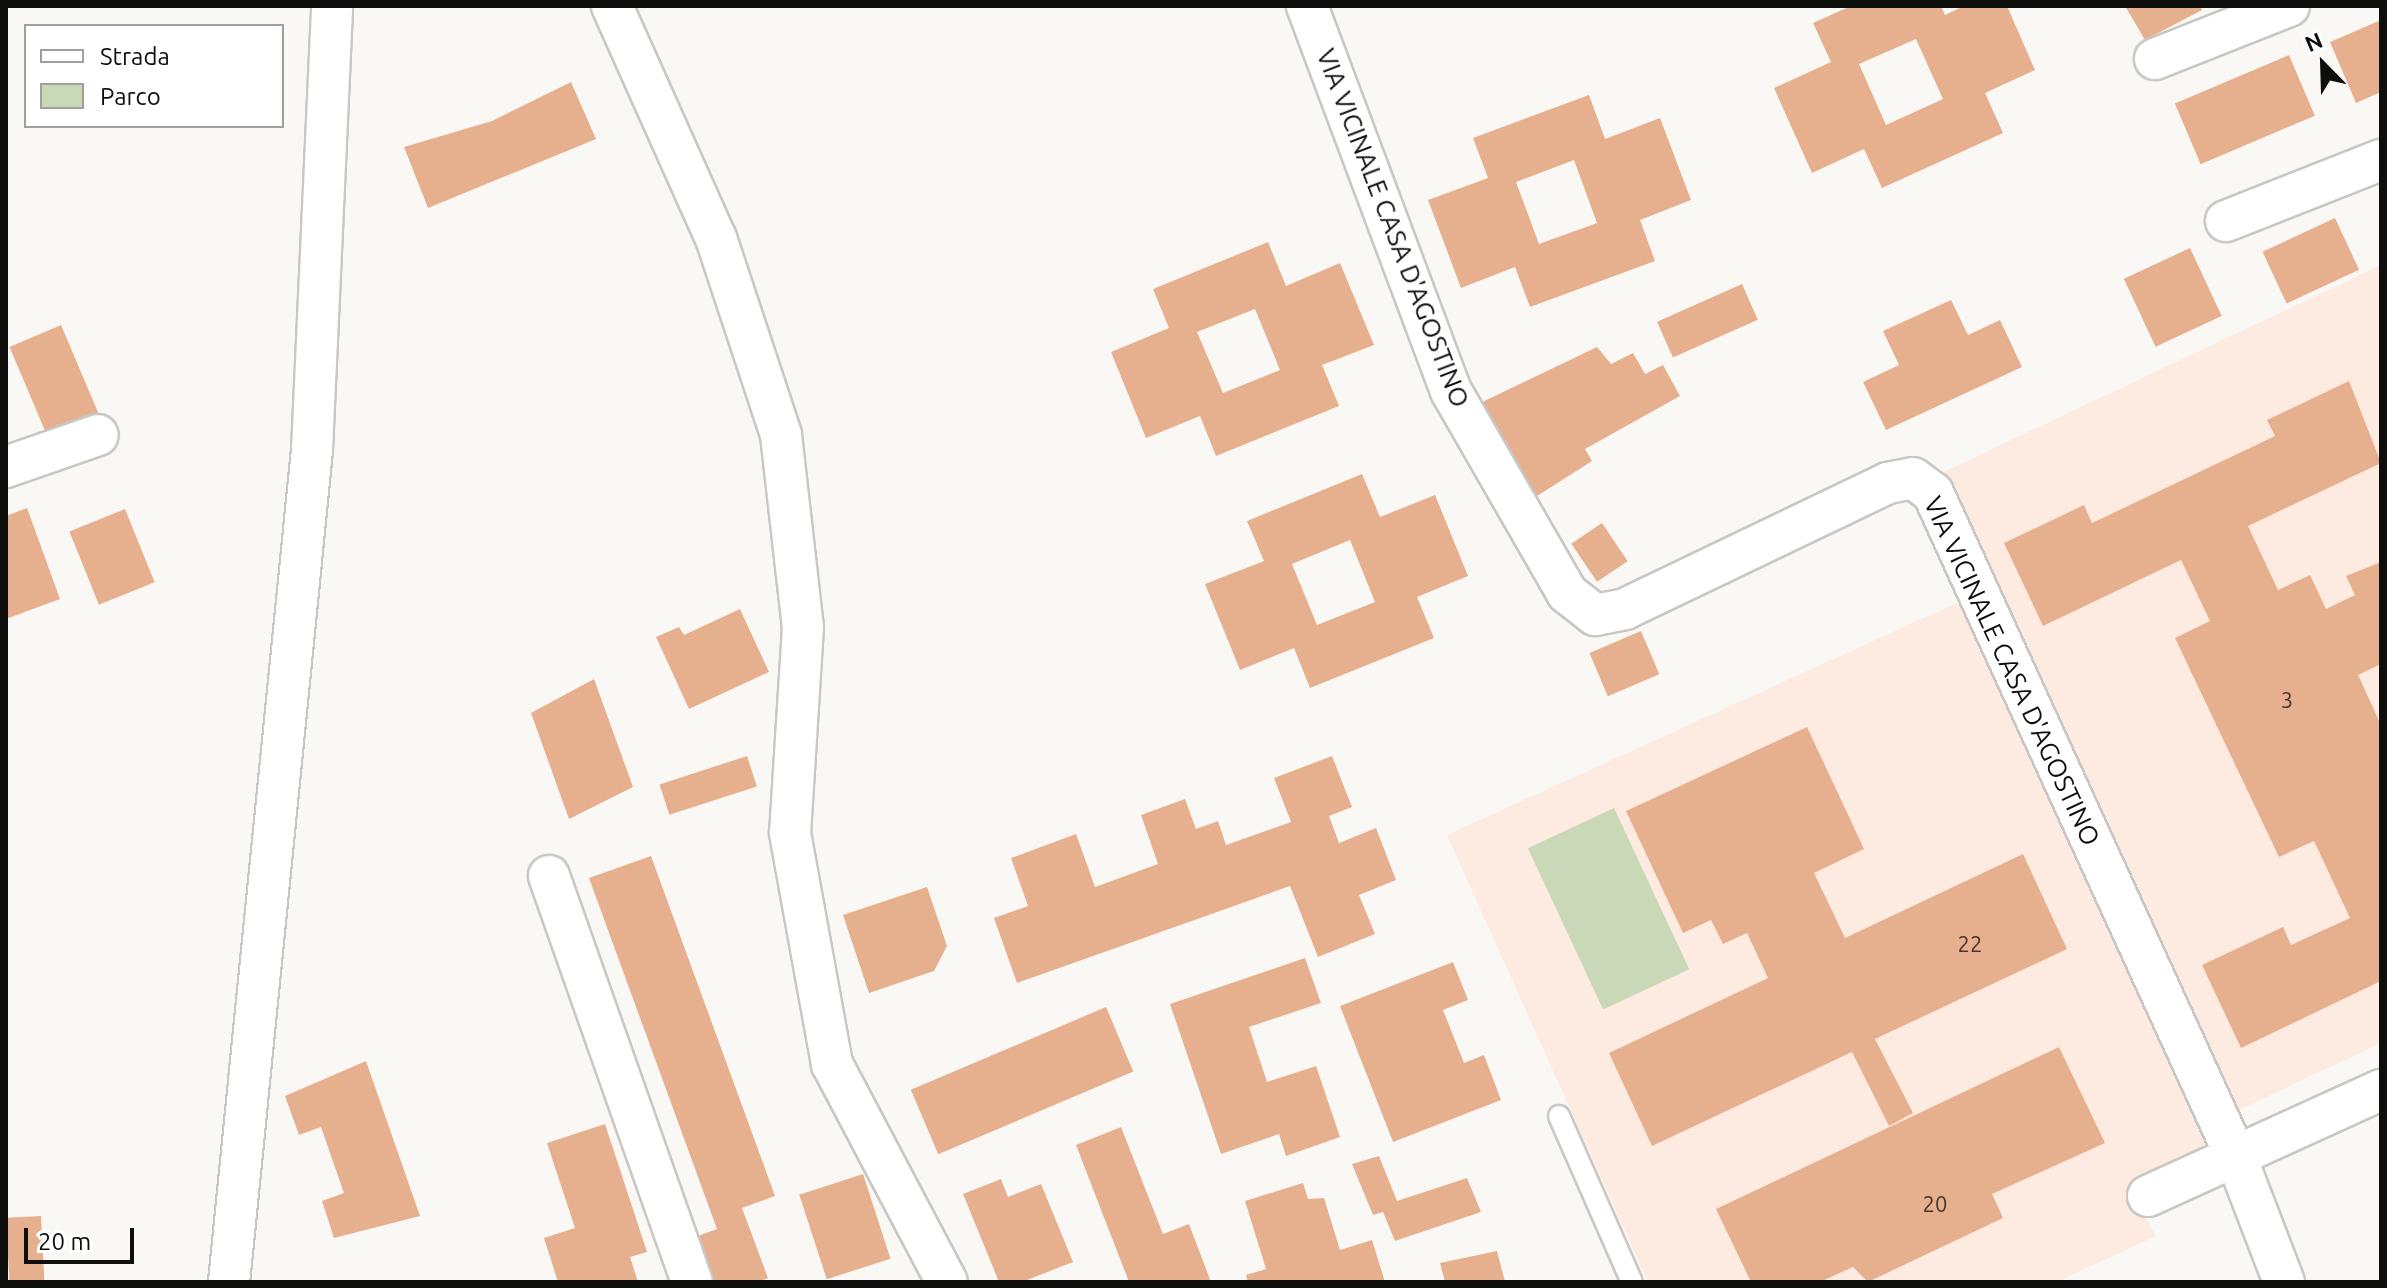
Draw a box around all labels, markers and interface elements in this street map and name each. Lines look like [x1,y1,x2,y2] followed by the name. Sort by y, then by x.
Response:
[24,24,284,128] legend
[2283,24,2363,104] north arrow
[2301,27,2326,56] text: N
[100,43,170,70] text: Strada
[1310,44,1476,412] street label: VIA VICINALE CASA D'AGOSTINO
[100,83,161,110] text: Parco
[1917,492,2107,850] street label: VIA VICINALE CASA D'AGOSTINO
[2281,687,2293,713] house number: 3
[1958,931,1982,957] house number: 22
[1923,1191,1947,1217] house number: 20
[28,1212,138,1262] scale bar
[38,1228,91,1255] text: 20 m

